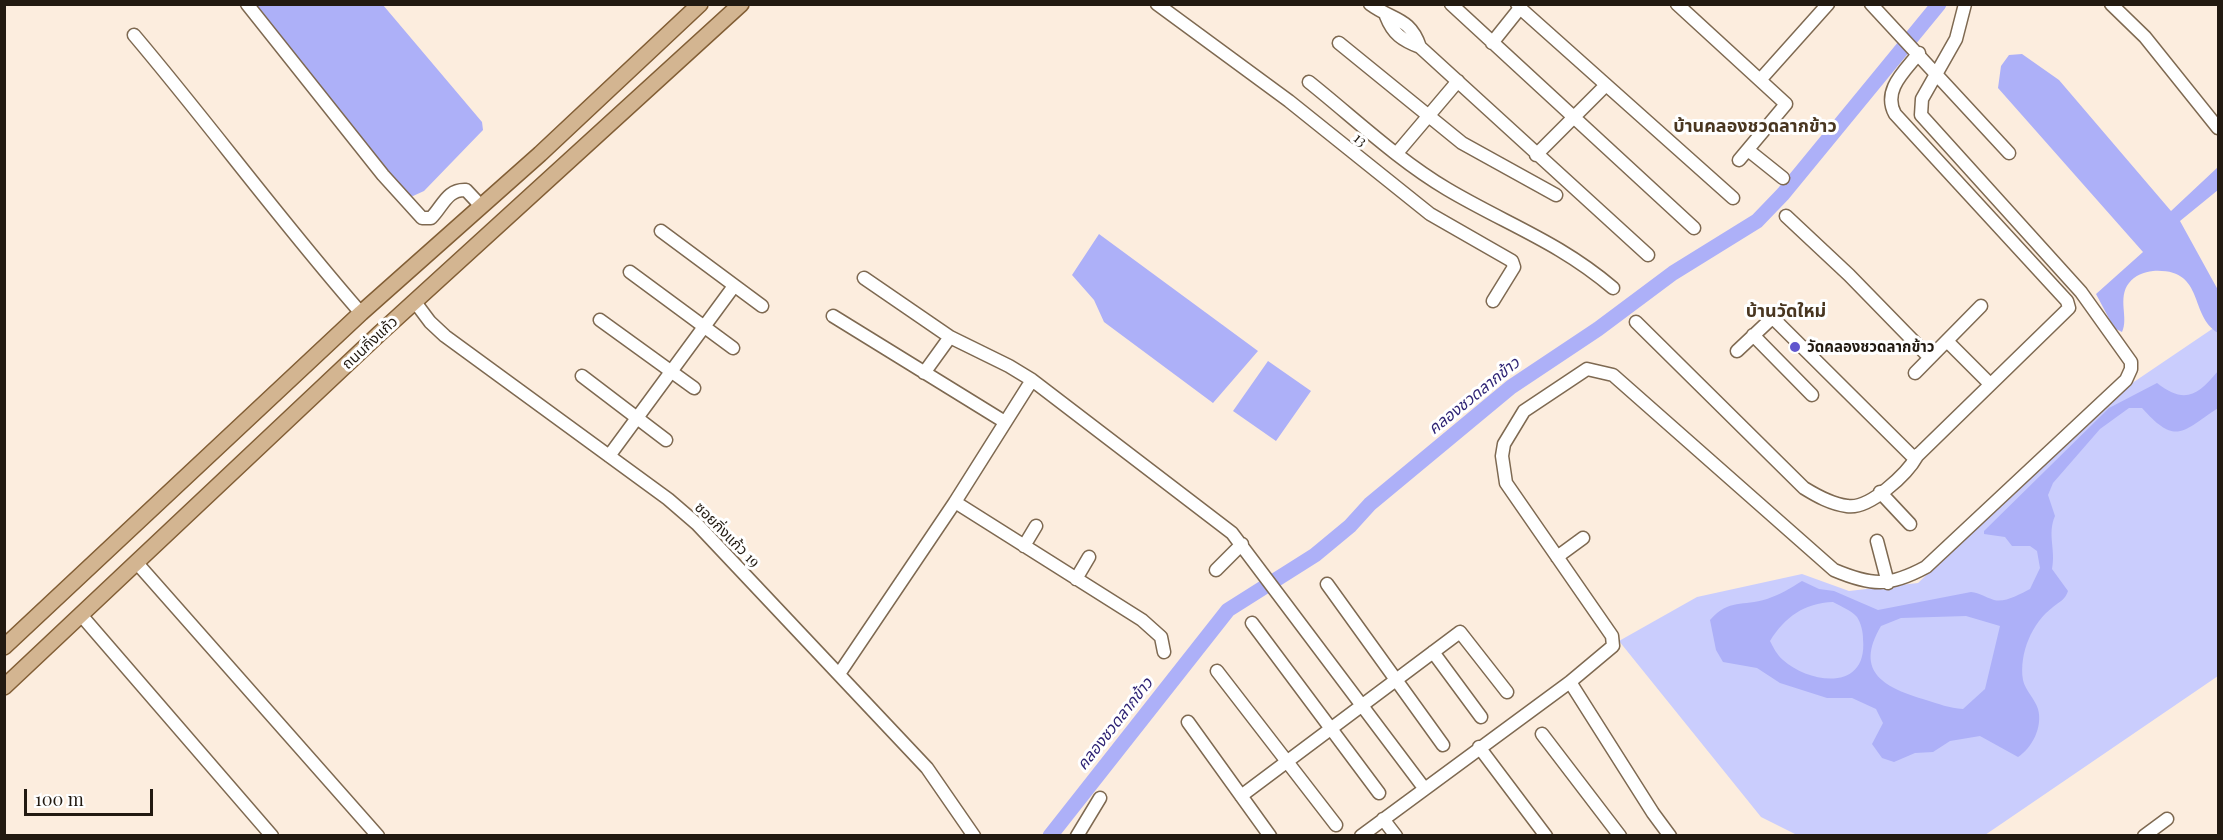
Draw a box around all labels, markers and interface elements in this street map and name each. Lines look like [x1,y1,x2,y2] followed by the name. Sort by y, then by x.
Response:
[1673,115,1837,137] district label: บ้านคลองชวดลากข้าว
[1350,129,1370,151] street label: 13
[1746,300,1826,322] district label: บ้านวัดใหม่
[338,313,402,373] street label: ถนนกิ่งแก้ว
[1807,338,1935,356] place label: วัดคลองชวดลากข้าว
[1788,340,1802,354] marker: วัดคลองชวดลากข้าว
[1425,353,1523,439] water label: คลองชวดลากข้าว
[691,499,763,571] street label: ซอยกิ่งแก้ว 19
[1073,674,1157,774] water label: คลองชวดลากข้าว
[27,777,156,815] scale bar
[35,787,84,811] text: 100 m

